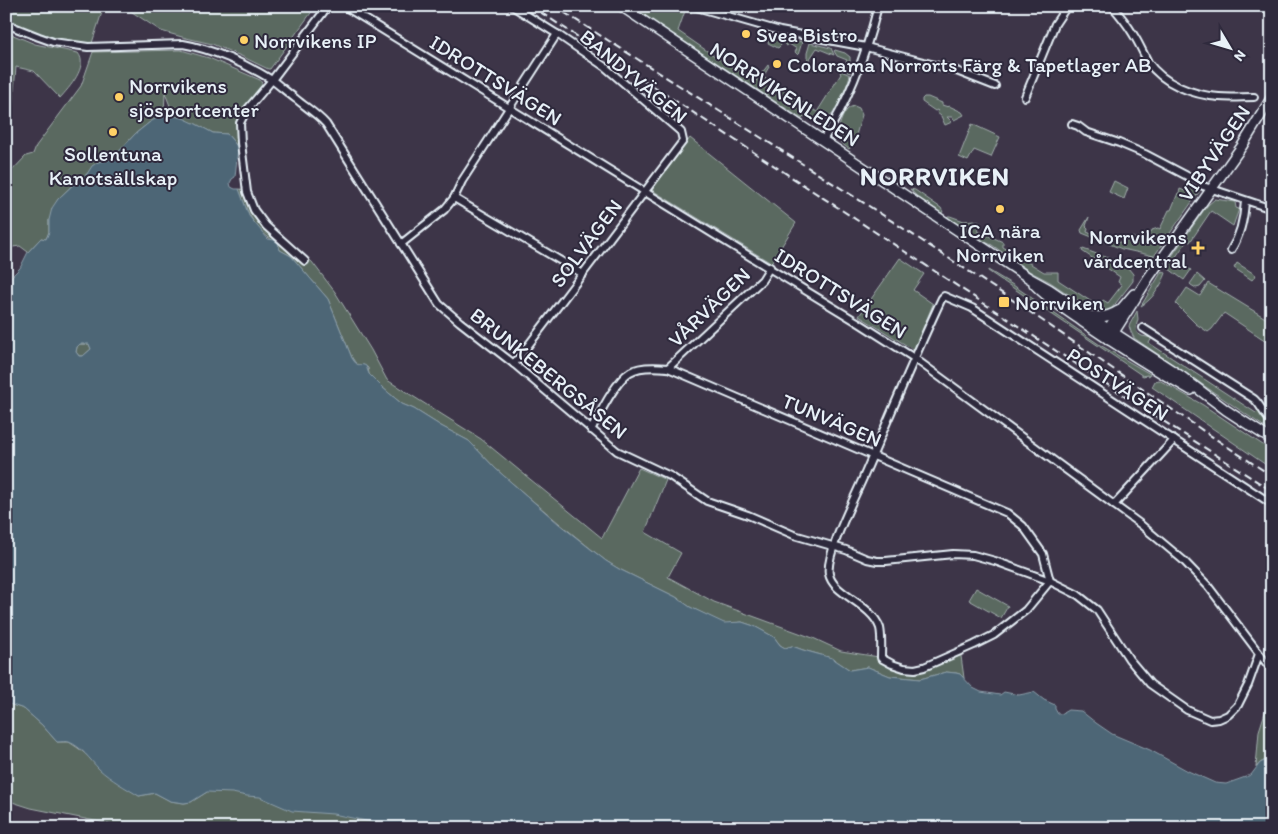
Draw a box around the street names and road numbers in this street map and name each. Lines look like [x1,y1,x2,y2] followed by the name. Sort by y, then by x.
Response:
[575,24,693,128] street label: BANDYVÄGEN
[425,29,567,131] street label: IDROTTSVÄGEN
[705,36,865,152] street label: NORRVIKENLEDEN
[1173,100,1255,206] street label: VIBYVÄGEN
[545,194,627,292] street label: SOLVÄGEN
[770,242,912,344] street label: IDROTTSVÄGEN
[663,262,755,352] street label: VÅRVÄGEN
[465,302,633,444] street label: BRUNKEBERGSÅSEN
[1062,342,1174,426] street label: POSTVÄGEN
[778,388,886,452] street label: TUNVÄGEN

